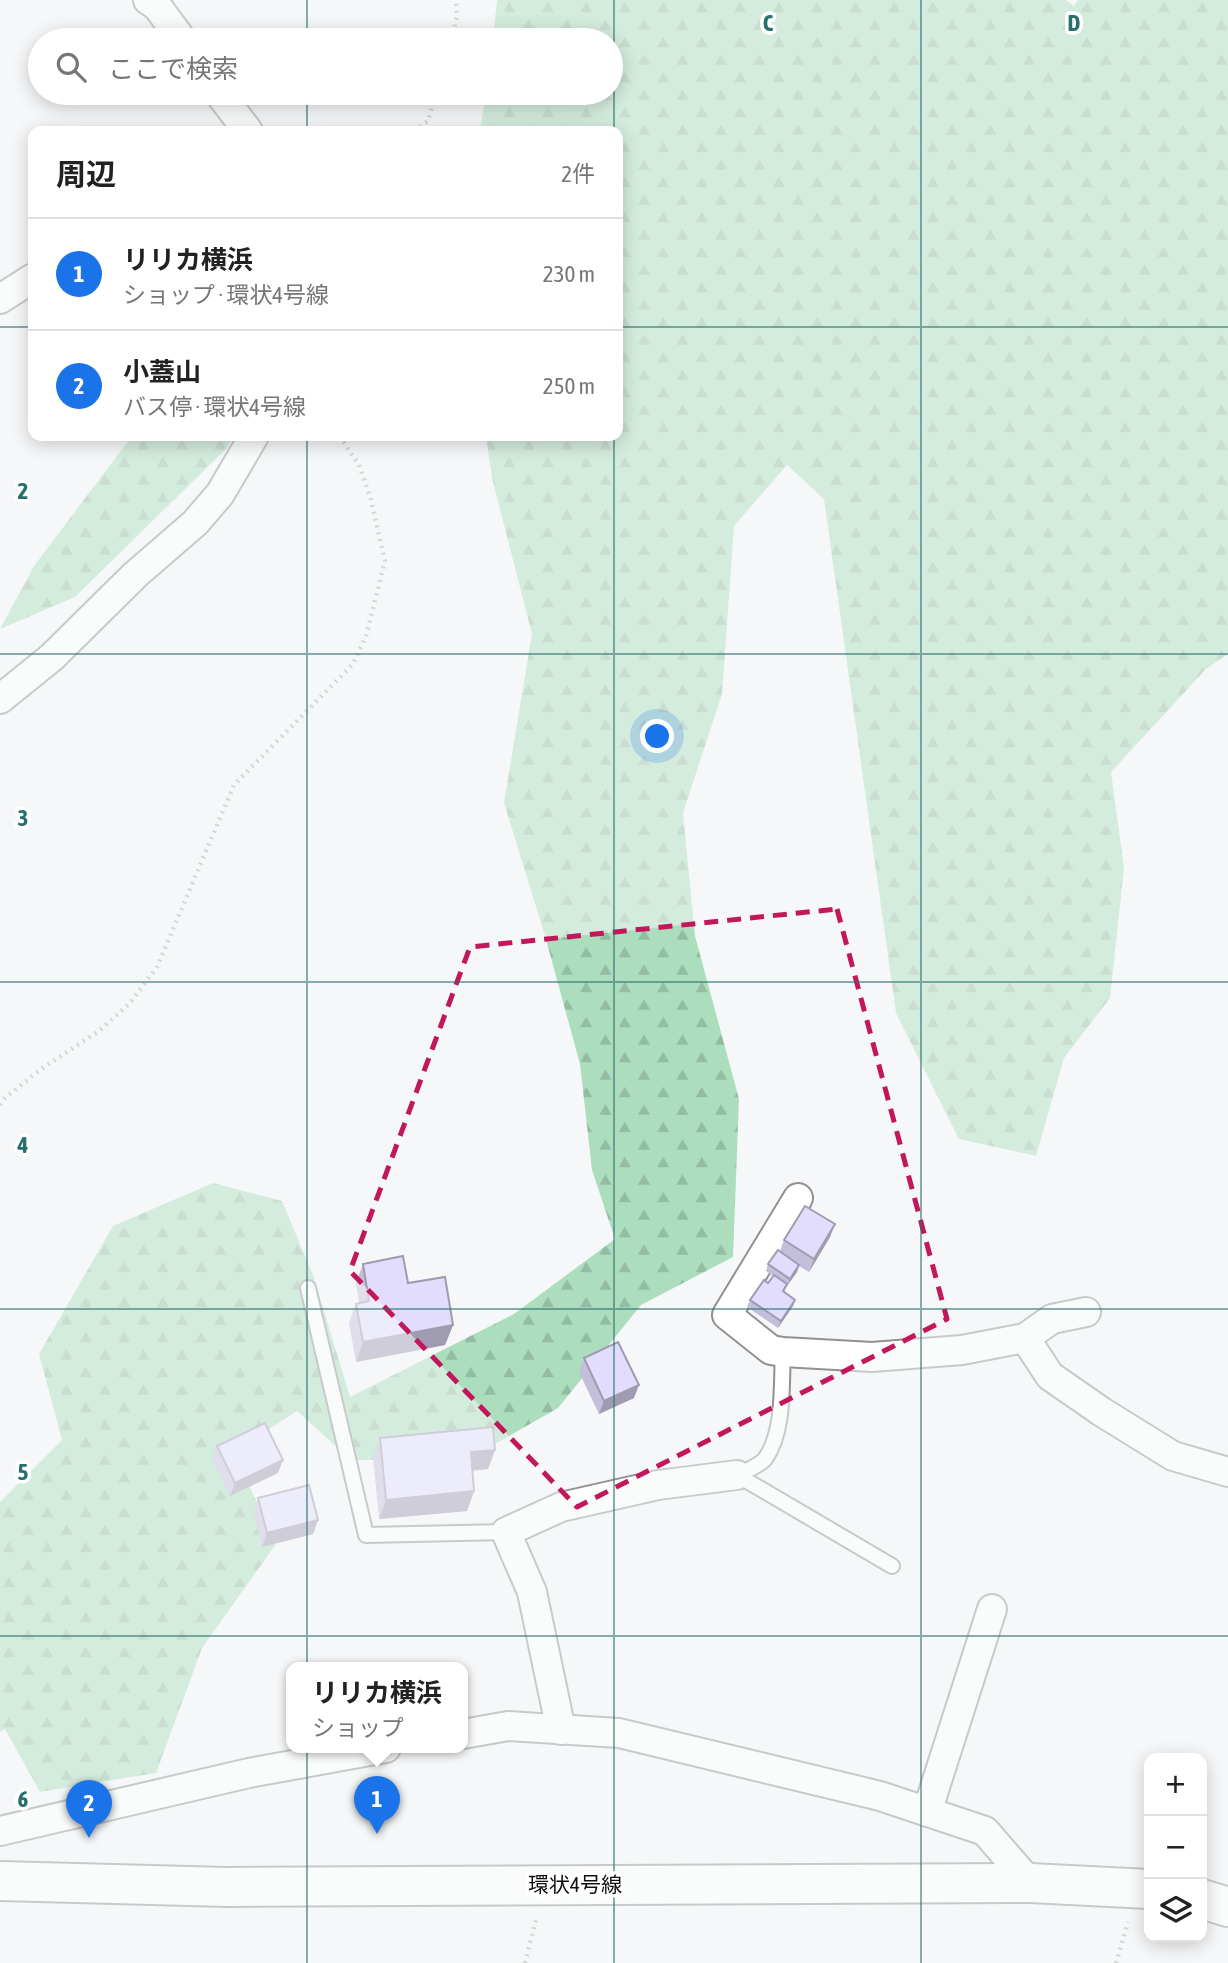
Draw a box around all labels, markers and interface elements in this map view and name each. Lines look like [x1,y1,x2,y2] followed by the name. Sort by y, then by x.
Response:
[763,10,774,36] text: C
[1068,10,1081,36] text: D
[28,28,623,105] search box
[52,48,90,86] icon: search
[108,54,238,84] text: ここで検索
[56,157,116,191] text: 周辺
[561,161,595,187] text: 2件
[123,245,253,275] text: リリカ横浜
[74,261,84,287] text: 1
[543,261,595,287] text: 230 m
[123,282,329,308] text: ショップ · 環状4号線
[123,357,201,387] text: 小蓋山
[74,373,84,399] text: 2
[543,373,595,399] text: 250 m
[123,394,306,420] text: バス停 · 環状4号線
[18,478,28,504] text: 2
[640,719,674,753] your location
[18,805,28,831] text: 3
[17,1132,29,1158] text: 4
[18,1459,29,1485] text: 5
[286,1662,468,1753] popup
[312,1678,442,1708] text: リリカ横浜
[312,1715,404,1741] text: ショップ
[1144,1753,1207,1942] map controls
[1144,1753,1207,1816] button: +
[354,1776,400,1834] pin: 1
[66,1780,112,1838] pin: 2
[18,1786,29,1812] text: 6
[1144,1816,1207,1879] button: −
[528,1872,622,1896] street label: 環状4号線
[1144,1879,1207,1942] button: layers

